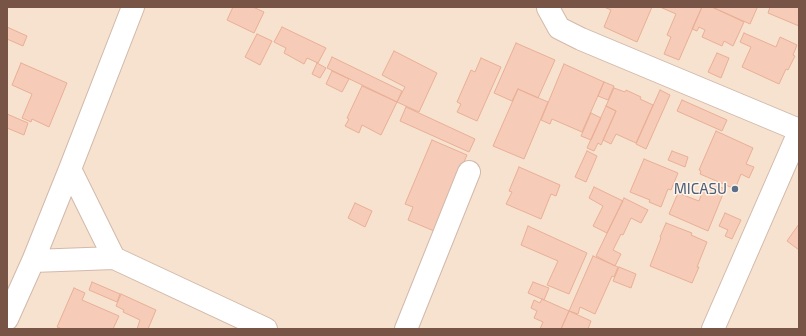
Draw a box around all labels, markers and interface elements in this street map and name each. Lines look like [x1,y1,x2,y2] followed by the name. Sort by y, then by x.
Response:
[674,180,727,198] place label: MICASU
[730,184,740,194] marker: MICASU

